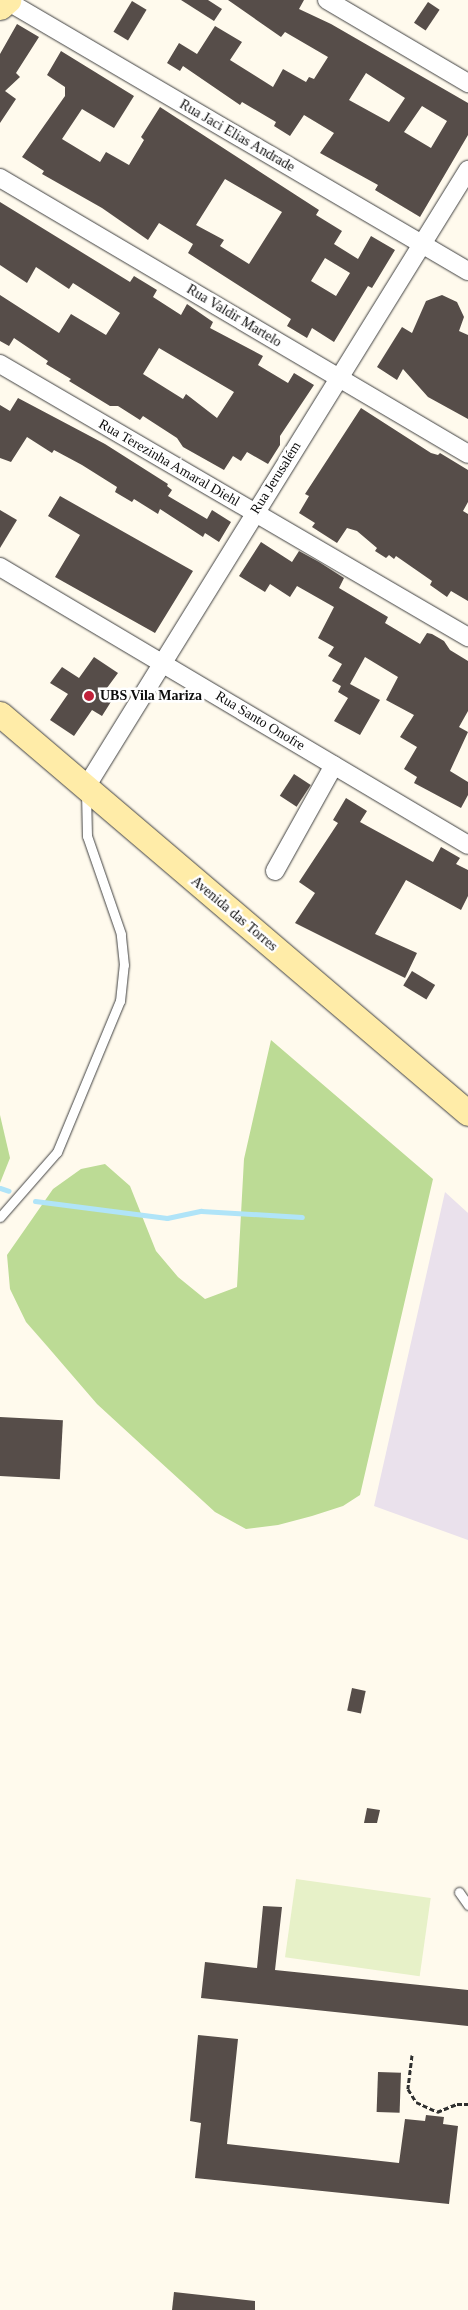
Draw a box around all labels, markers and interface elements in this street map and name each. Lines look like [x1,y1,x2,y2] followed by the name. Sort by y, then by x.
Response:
[176,96,298,176] street label: Rua Jaci Elias Andrade
[183,281,285,351] street label: Rua Valdir Martelo
[95,415,243,511] street label: Rua Terezinha Amaral Diehl
[247,439,305,517] street label: Rua Jerusalém
[100,688,202,704] place label: UBS Vila Mariza
[212,688,308,754] street label: Rua Santo Onofre
[82,689,96,703] marker: UBS Vila Mariza
[187,873,281,955] street label: Avenida das Torres

